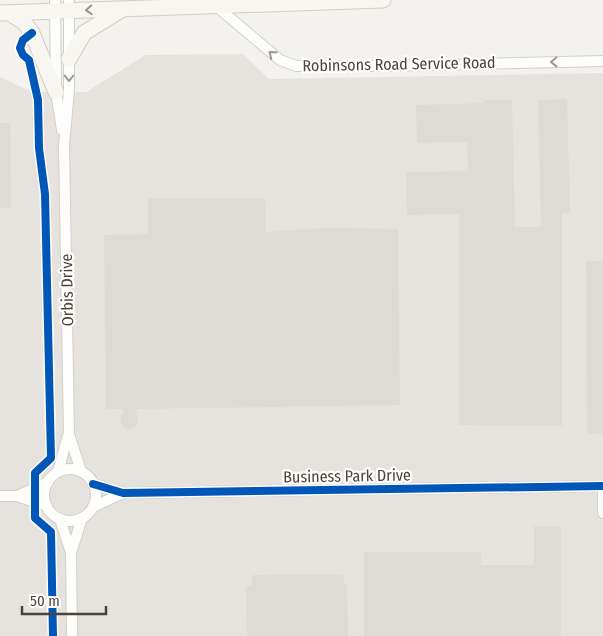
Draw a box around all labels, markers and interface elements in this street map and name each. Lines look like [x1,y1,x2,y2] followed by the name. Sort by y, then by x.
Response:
[85,5,93,16] one-way arrow
[269,52,278,60] one-way arrow
[302,53,496,75] street label: Robinsons Road Service Road
[550,57,558,67] one-way arrow
[64,74,74,82] one-way arrow
[57,253,77,326] street label: Orbis Drive
[283,465,411,487] street label: Business Park Drive
[22,584,106,616] scale bar
[30,592,60,610] text: 50 m

